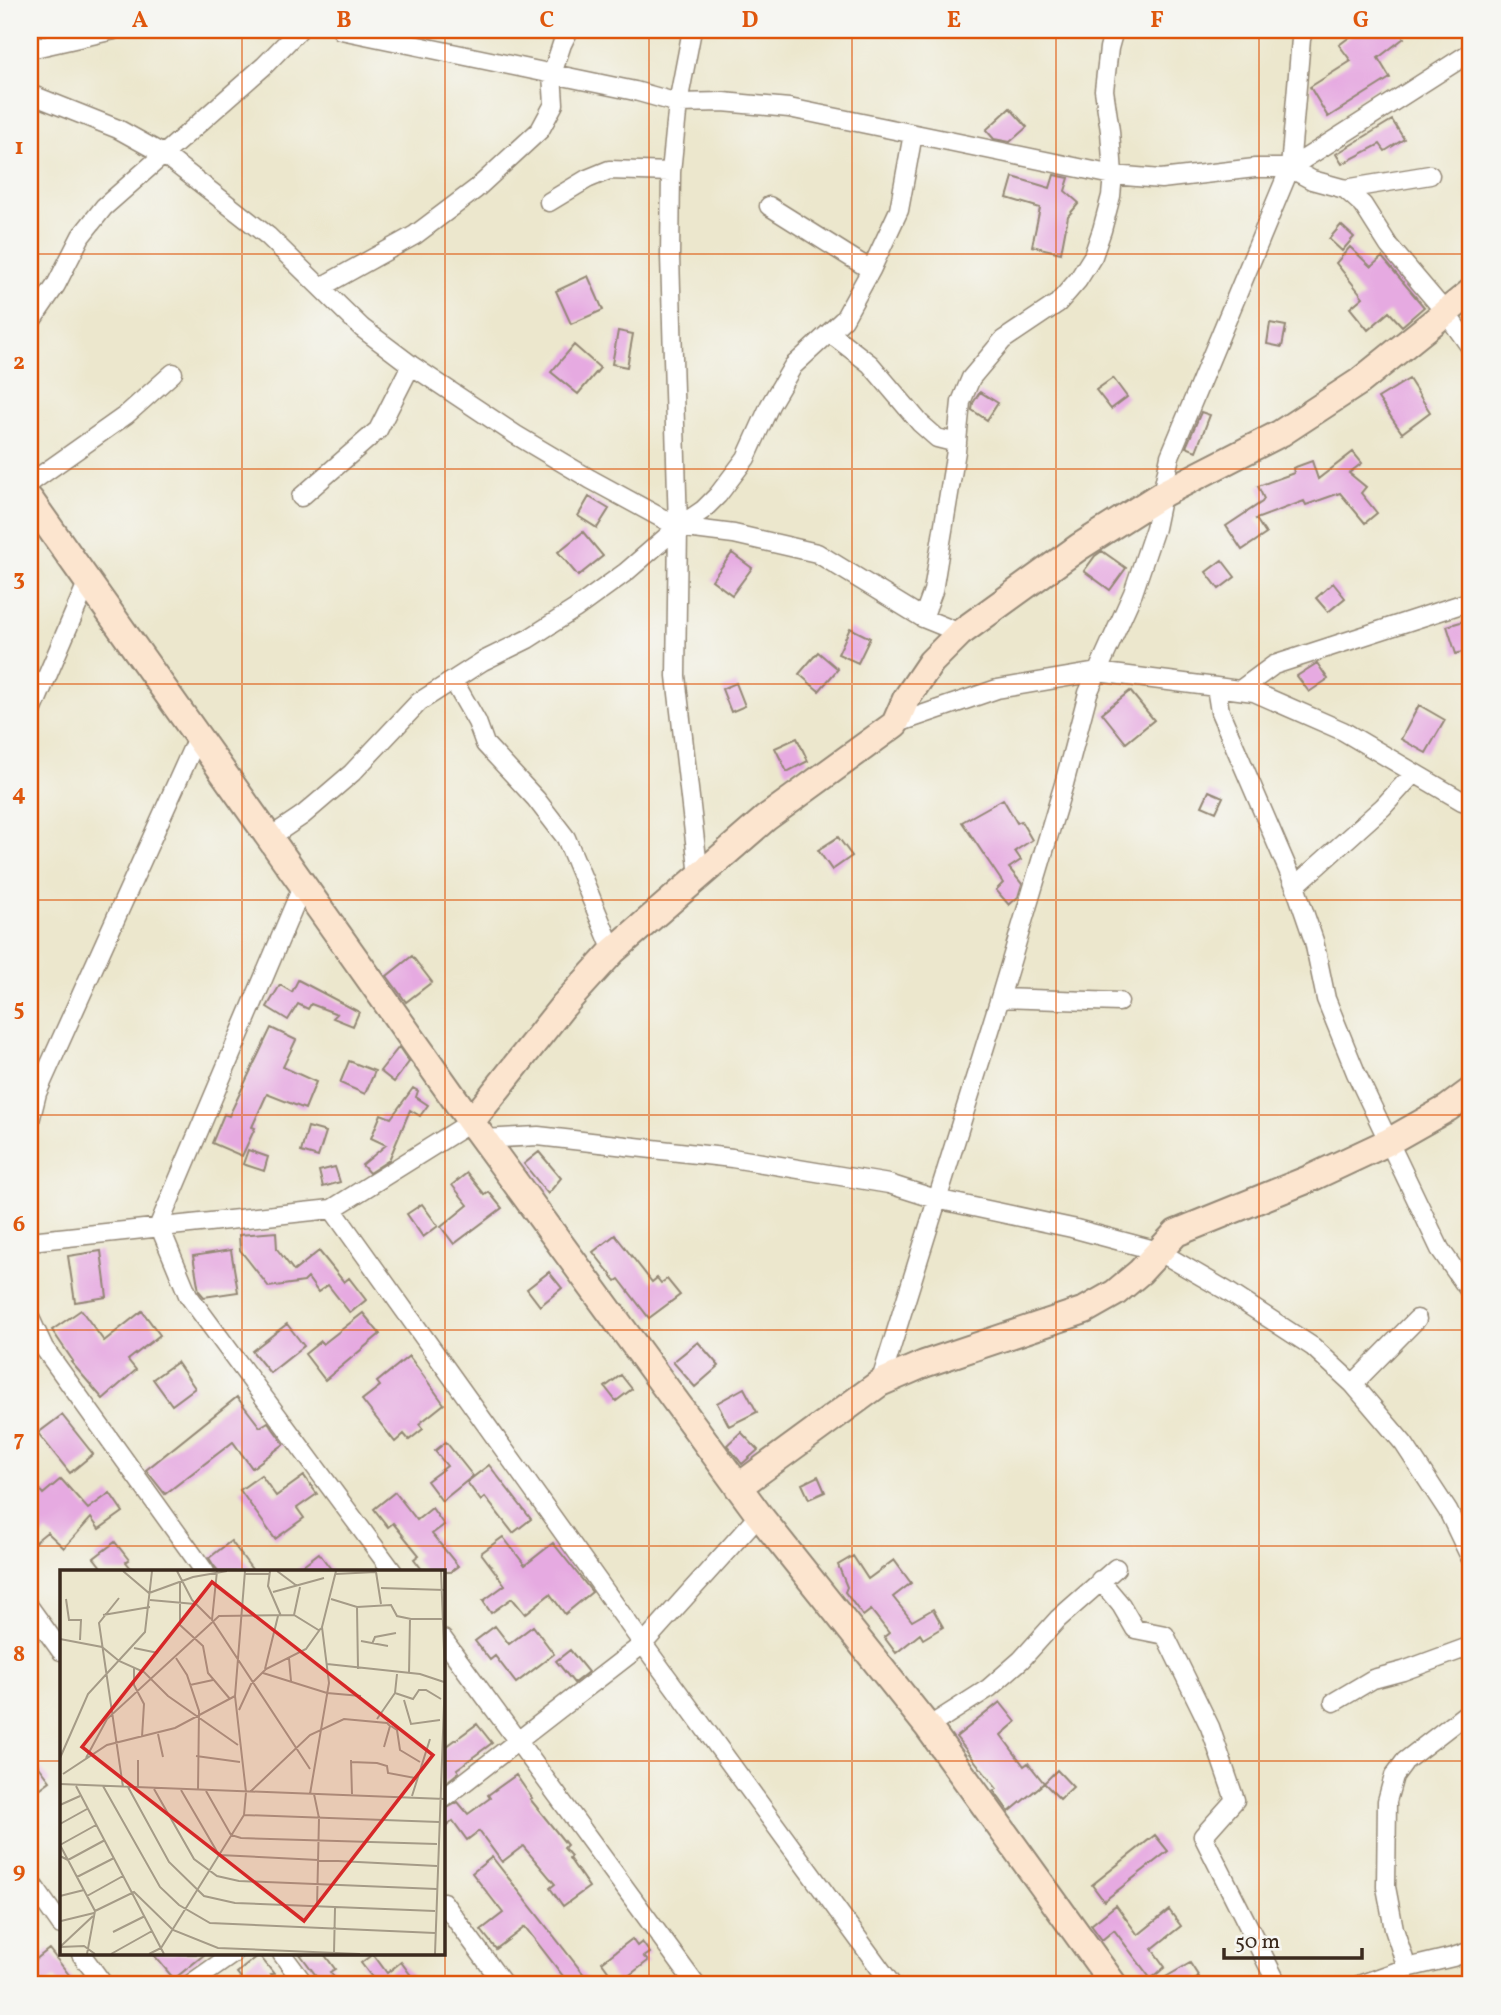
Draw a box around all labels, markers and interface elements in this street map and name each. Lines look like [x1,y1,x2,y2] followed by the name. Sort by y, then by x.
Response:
[132,5,148,37] text: A
[336,5,352,37] text: B
[540,5,554,37] text: C
[742,5,759,37] text: D
[947,5,961,37] text: E
[1150,5,1164,37] text: F
[1353,5,1369,37] text: G
[14,132,24,164] text: 1
[13,347,25,379] text: 2
[13,563,25,595] text: 3
[12,778,26,810] text: 4
[13,993,25,1025] text: 5
[13,1209,25,1241] text: 6
[14,1424,25,1456] text: 7
[60,1570,444,1955] inset map
[13,1639,25,1671] text: 8
[13,1855,25,1887] text: 9
[1224,1917,1363,1961] scale bar
[1235,1928,1280,1957] text: 50 m

